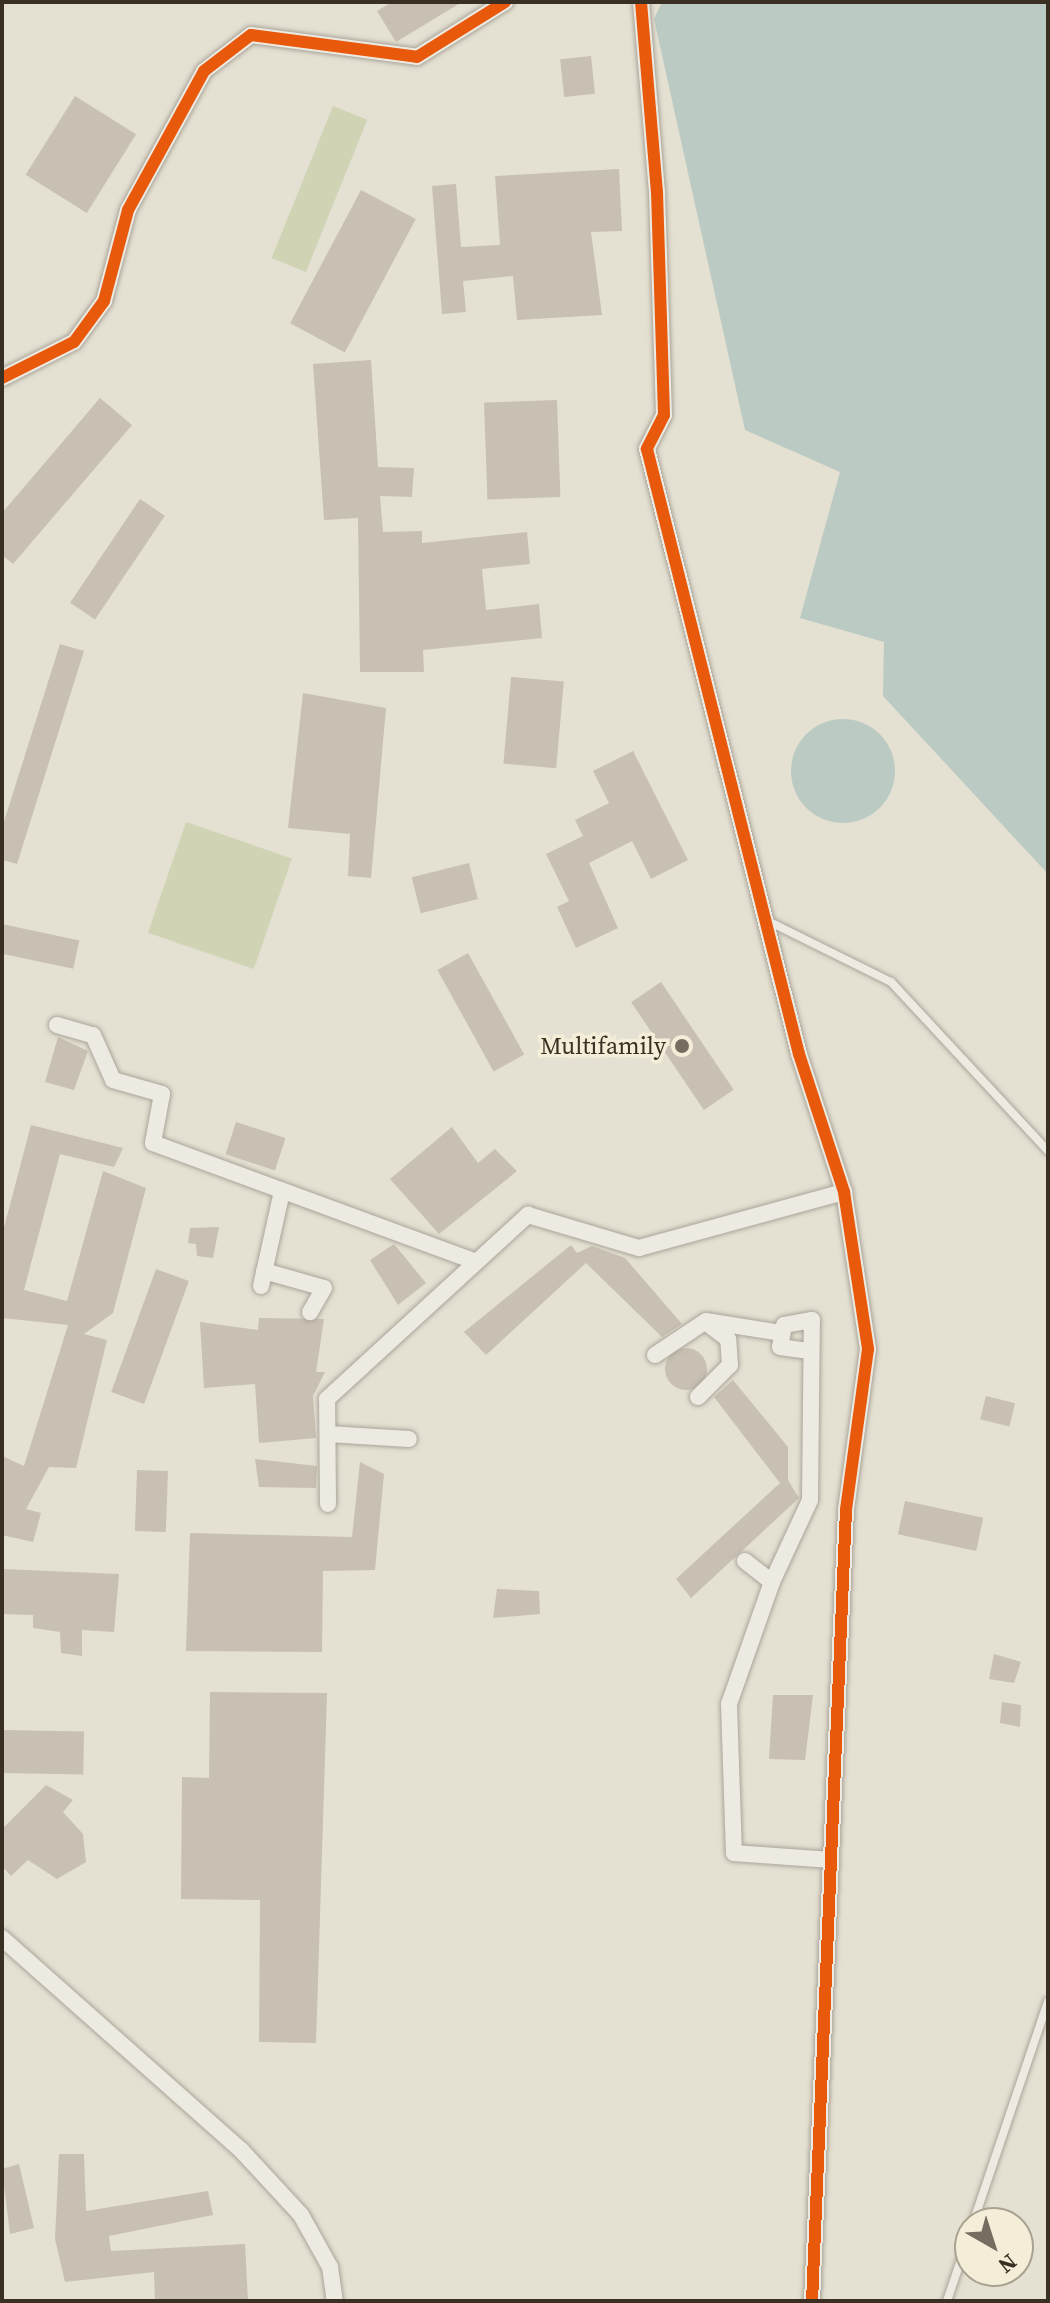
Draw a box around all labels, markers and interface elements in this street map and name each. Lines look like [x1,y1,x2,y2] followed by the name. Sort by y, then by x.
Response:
[540,1032,666,1060] place label: Multifamily
[673,1037,691,1055] marker: Multifamily
[954,2207,1034,2287] north arrow
[992,2247,1024,2281] text: N

